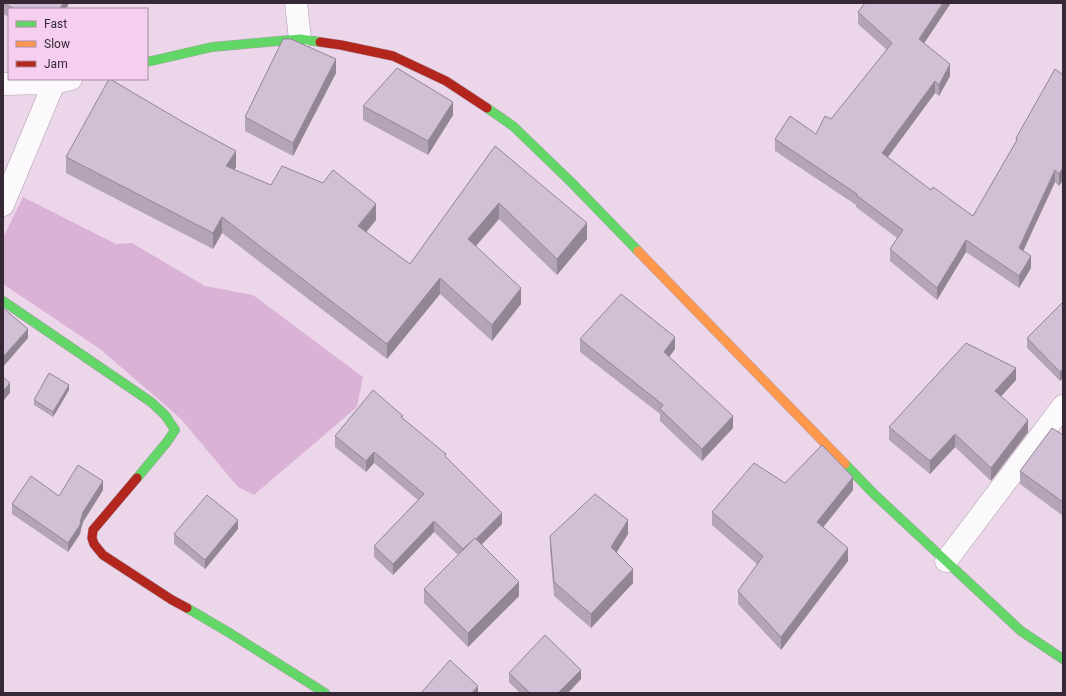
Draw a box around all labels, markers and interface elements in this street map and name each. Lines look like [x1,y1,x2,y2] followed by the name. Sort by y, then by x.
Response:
[8,8,148,80] legend
[44,17,67,31] text: Fast
[44,37,70,51] text: Slow
[44,57,68,71] text: Jam

